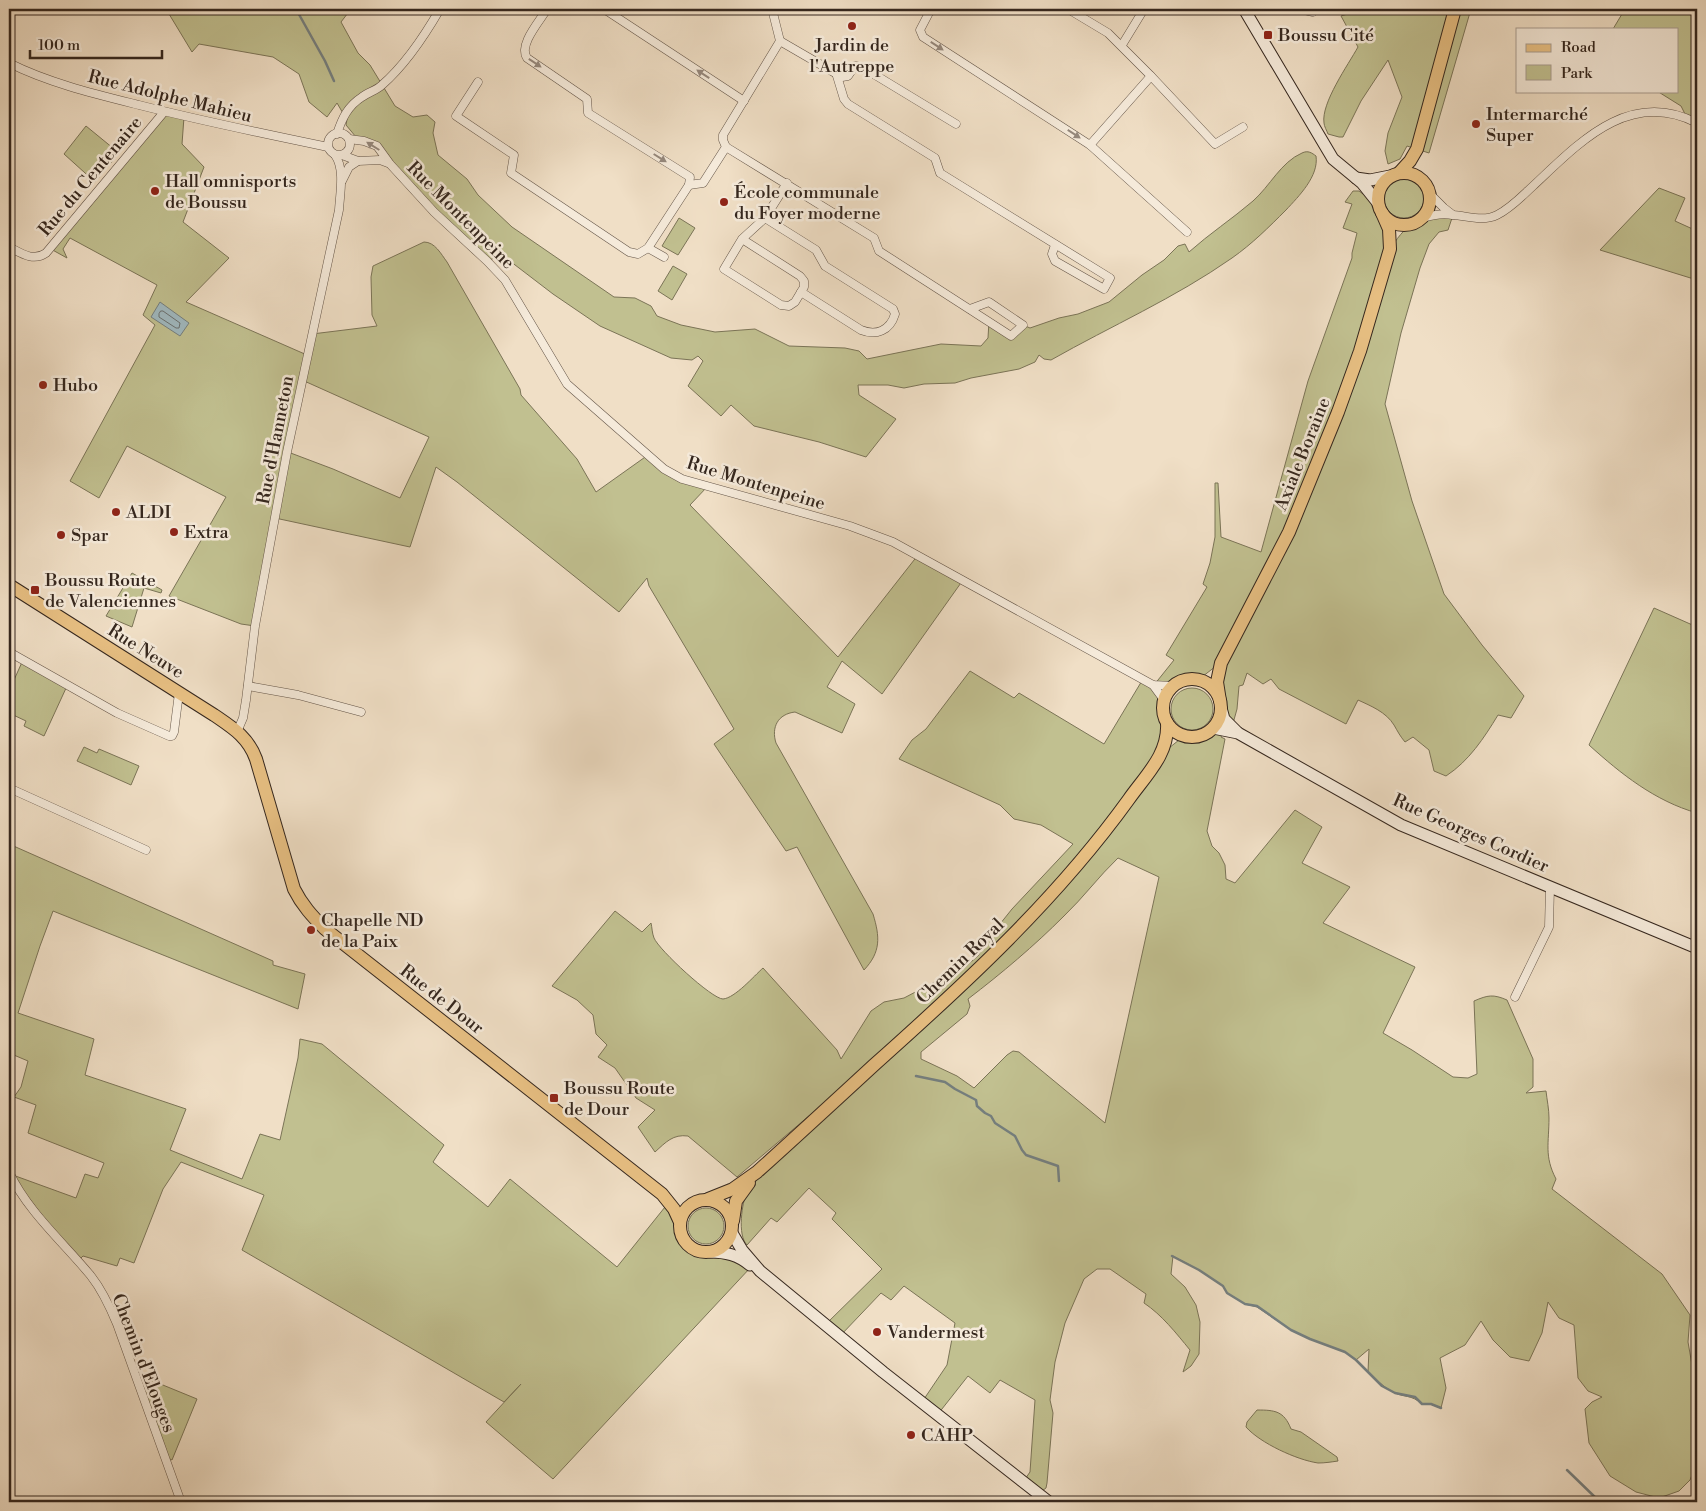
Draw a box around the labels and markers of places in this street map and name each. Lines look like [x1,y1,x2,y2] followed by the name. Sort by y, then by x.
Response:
[846,20,858,32] marker: Jardin de l'Autreppe
[1277,24,1374,47] place label: Boussu Cité
[1262,29,1274,41] marker: Boussu Cité
[810,34,894,78] place label: Jardin de l'Autreppe
[1486,103,1588,147] place label: Intermarché Super
[1470,118,1482,130] marker: Intermarché Super
[165,170,296,214] place label: Hall omnisports de Boussu
[734,181,881,225] place label: École communale du Foyer moderne
[149,185,161,197] marker: Hall omnisports de Boussu
[718,196,730,208] marker: École communale du Foyer moderne
[53,374,98,397] place label: Hubo
[37,379,49,391] marker: Hubo
[125,501,171,524] place label: ALDI
[110,506,122,518] marker: ALDI
[184,521,230,544] place label: Extra
[71,524,109,547] place label: Spar
[168,526,180,538] marker: Extra
[55,529,67,541] marker: Spar
[44,569,176,613] place label: Boussu Route de Valenciennes
[29,584,41,596] marker: Boussu Route de Valenciennes
[321,909,424,953] place label: Chapelle ND de la Paix
[305,924,317,936] marker: Chapelle ND de la Paix
[563,1077,675,1121] place label: Boussu Route de Dour
[548,1092,560,1104] marker: Boussu Route de Dour
[886,1321,986,1344] place label: Vandermest
[871,1326,883,1338] marker: Vandermest
[921,1424,973,1447] place label: CAHP
[905,1429,917,1441] marker: CAHP

